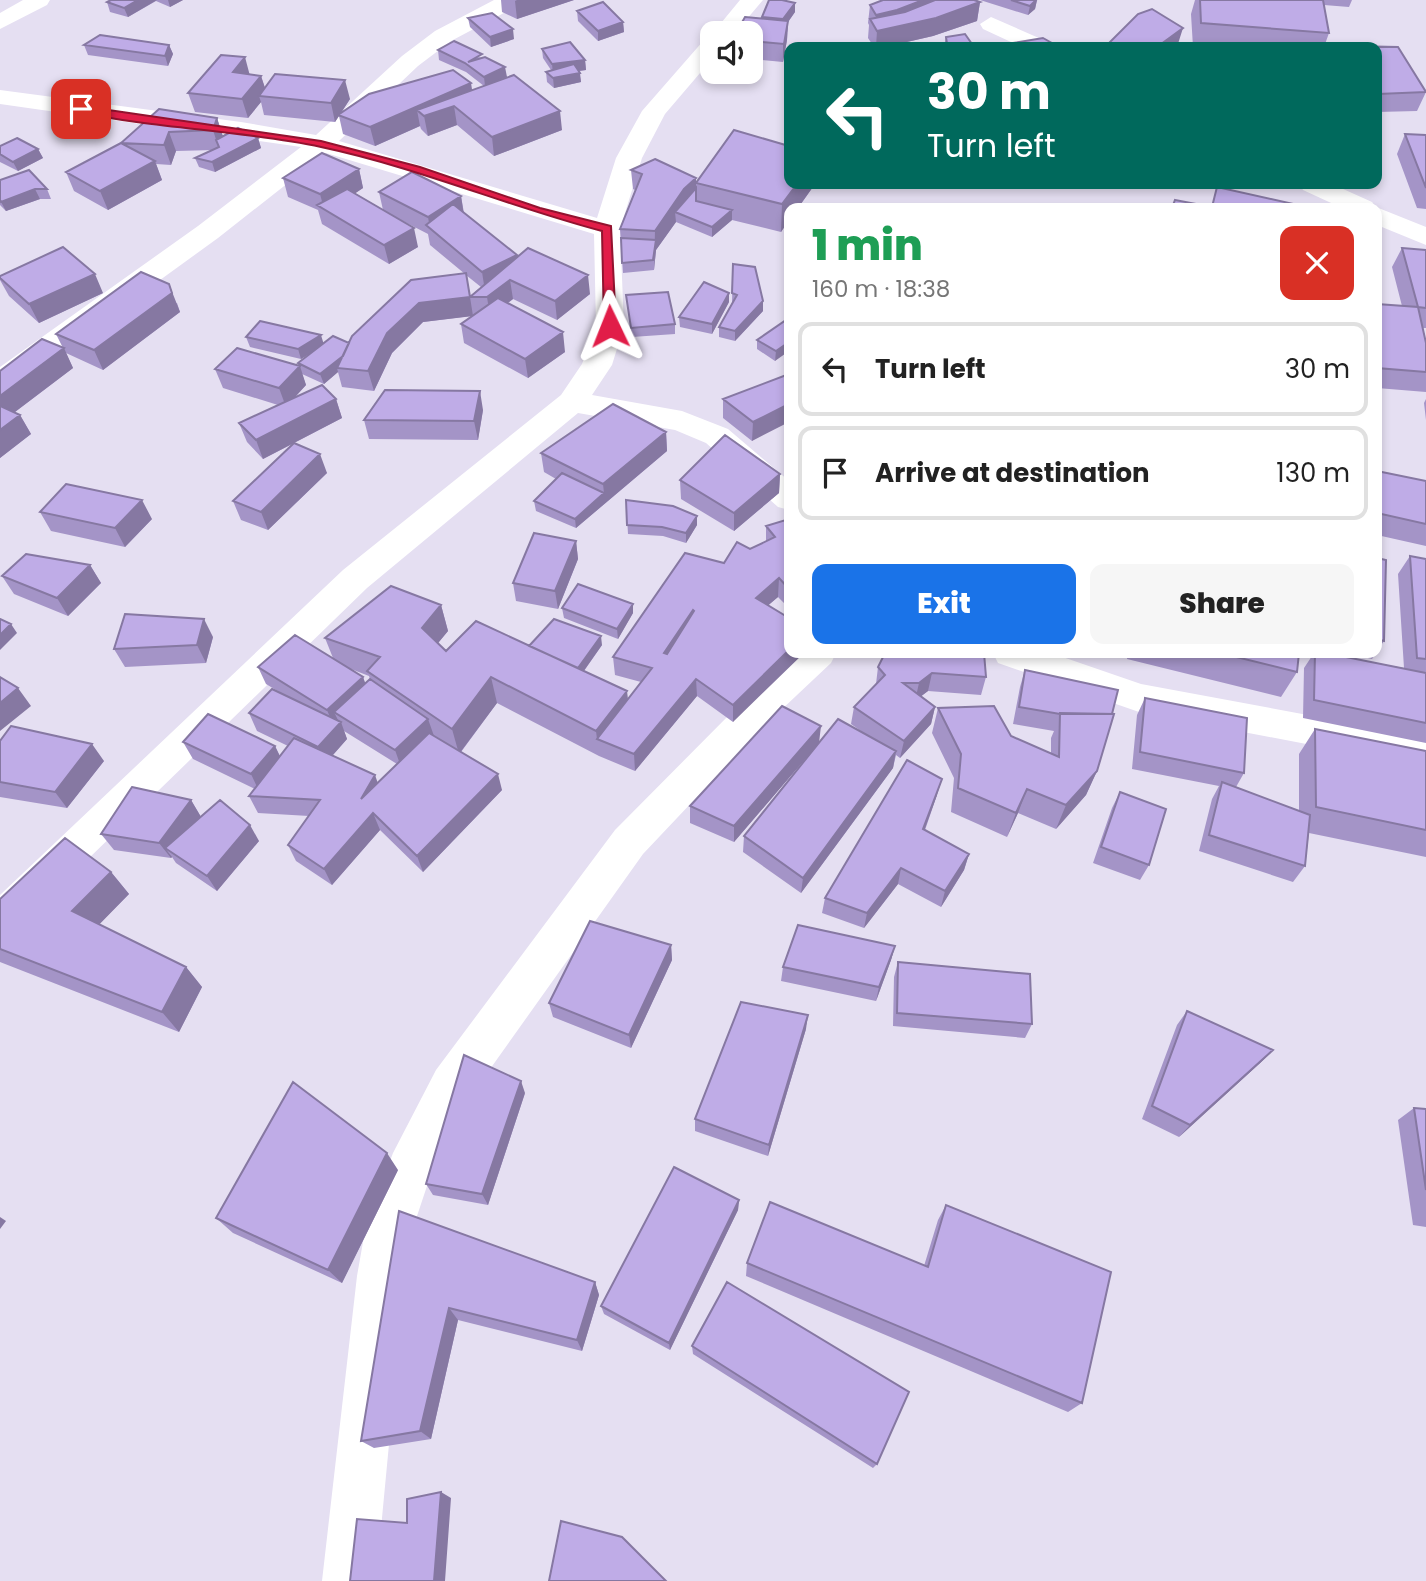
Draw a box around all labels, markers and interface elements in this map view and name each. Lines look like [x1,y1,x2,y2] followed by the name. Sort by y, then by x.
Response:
[700,21,763,84] map controls
[700,21,763,84] button: sound
[927,58,1051,126] text: 30 m
[812,70,903,161] icon: left
[51,79,111,139] pin
[62,90,100,128] icon: arrive
[927,123,1056,168] text: Turn left
[812,216,923,275] text: 1 min
[1280,226,1354,300] button: close
[812,273,950,305] text: 160 m · 18:38
[573,289,647,363] position arrow
[816,350,854,388] icon: left
[875,351,986,387] text: Turn left
[1285,351,1350,387] text: 30 m
[816,454,854,492] icon: arrive
[875,455,1150,491] text: Arrive at destination
[1276,455,1350,491] text: 130 m
[812,564,1076,644] button: Exit
[1090,564,1354,644] button: Share

